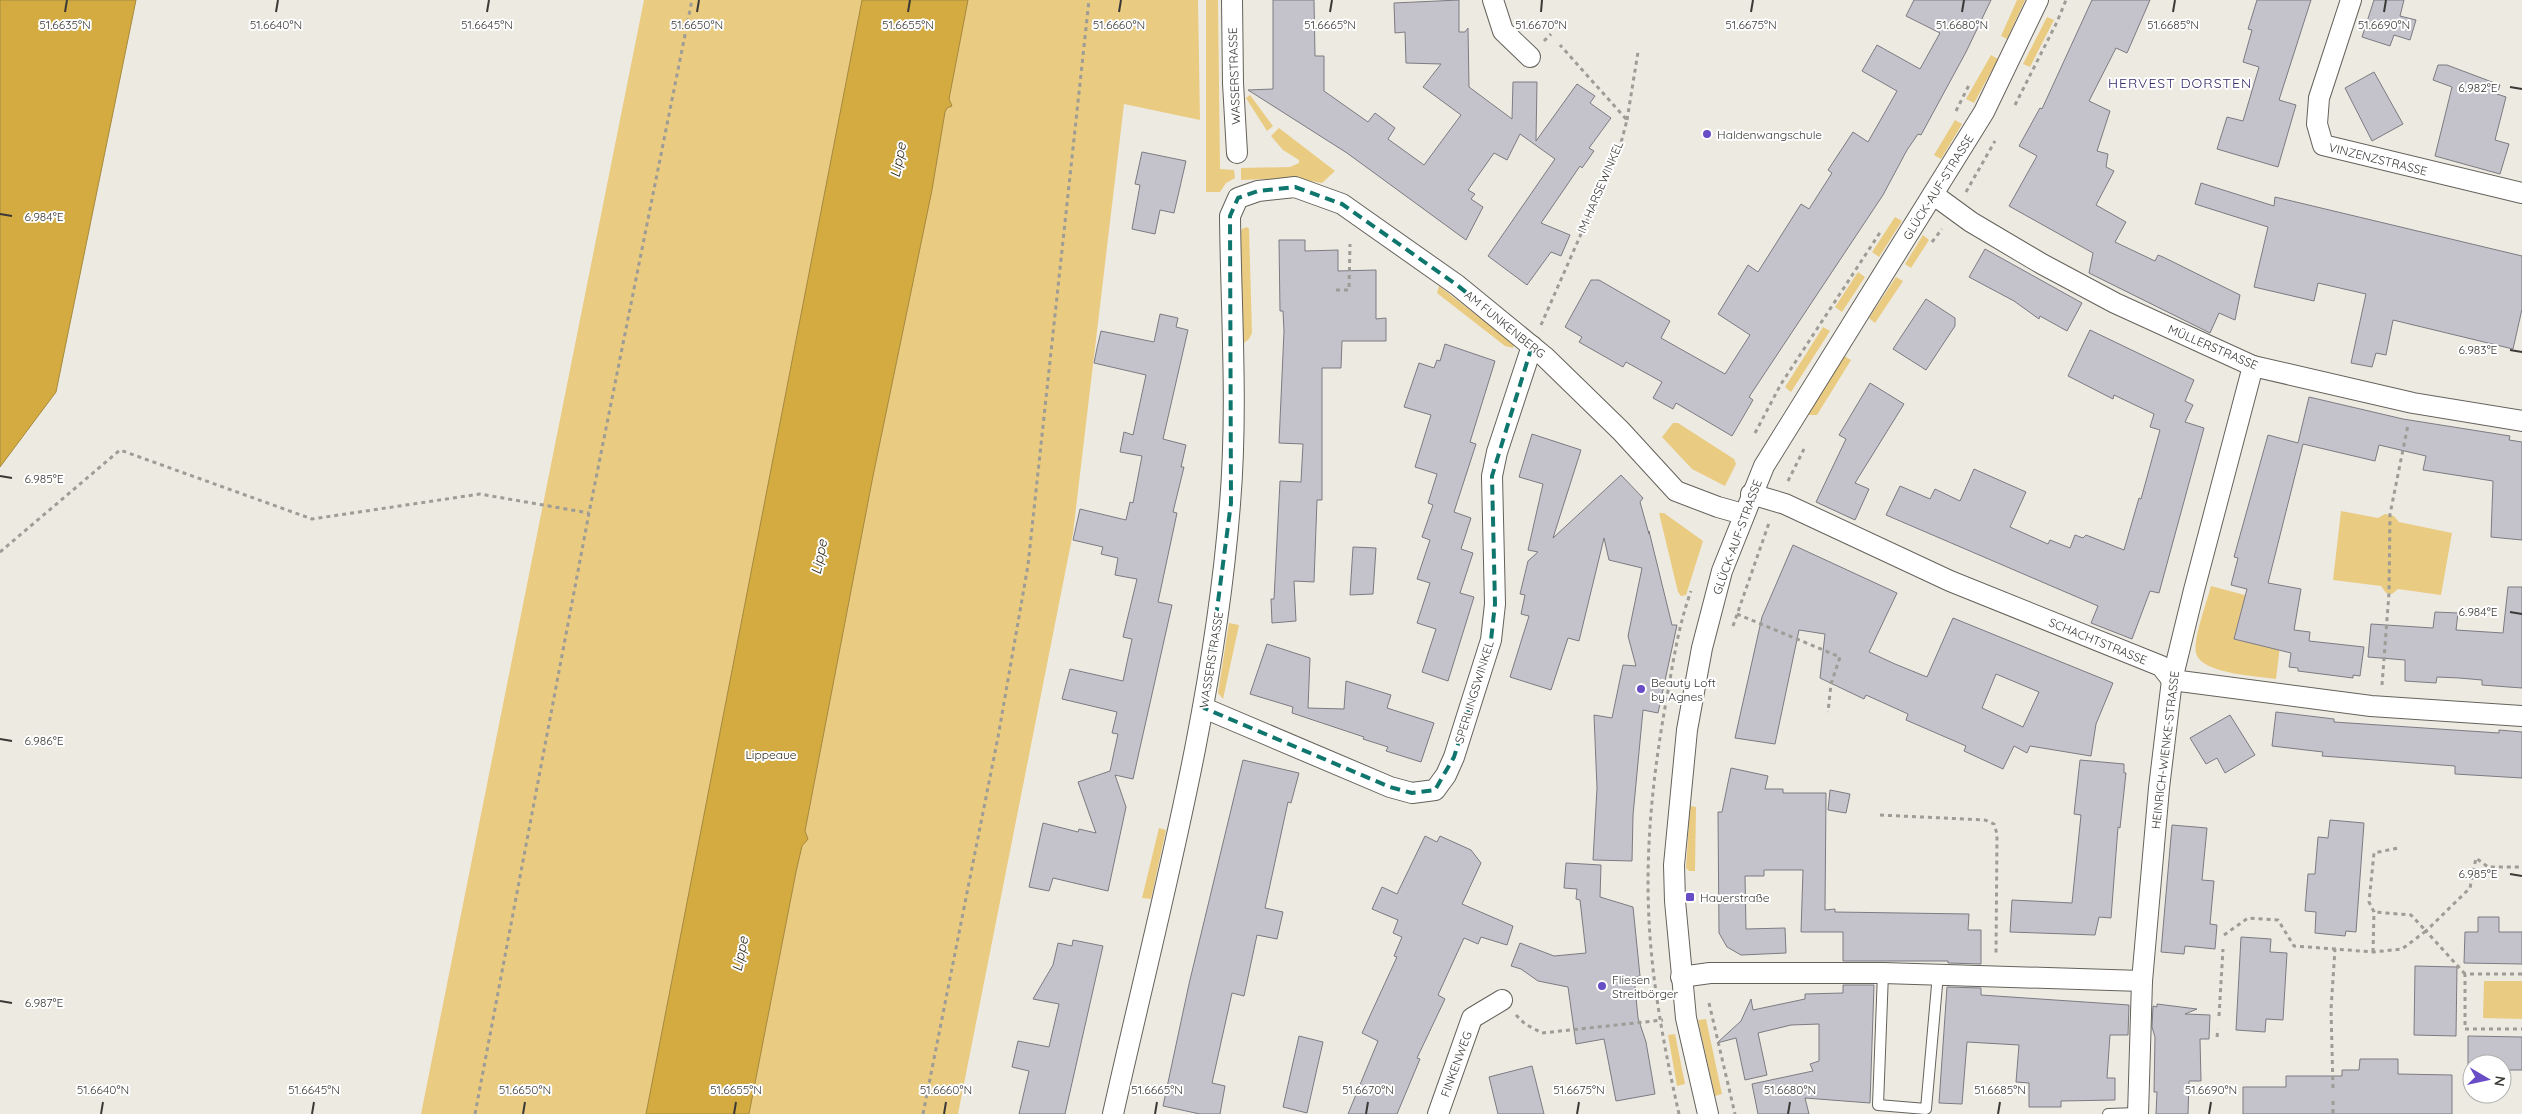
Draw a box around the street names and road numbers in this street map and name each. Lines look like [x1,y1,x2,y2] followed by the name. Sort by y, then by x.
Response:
[1225,27,1243,125] street label: WASSERSTRASSE
[1899,131,1977,242] street label: GLÜCK-AUF-STRASSE
[1574,138,1626,235] street label: IM HARSEWINKEL
[2327,140,2429,179] street label: VINZENZSTRASSE
[1462,287,1548,361] street label: AM FUNKENBERG
[2166,321,2260,373] street label: MÜLLERSTRASSE
[1709,477,1765,597] street label: GLÜCK-AUF-STRASSE
[1196,610,1226,709] street label: WASSERSTRASSE
[2047,614,2150,668] street label: SCHACHTSTRASSE
[1451,638,1497,745] street label: SPERLINGSWINKEL
[2148,670,2182,830] street label: HEINRICH-WIENKE-STRASSE
[1437,1029,1475,1099] street label: FINKENWEG

